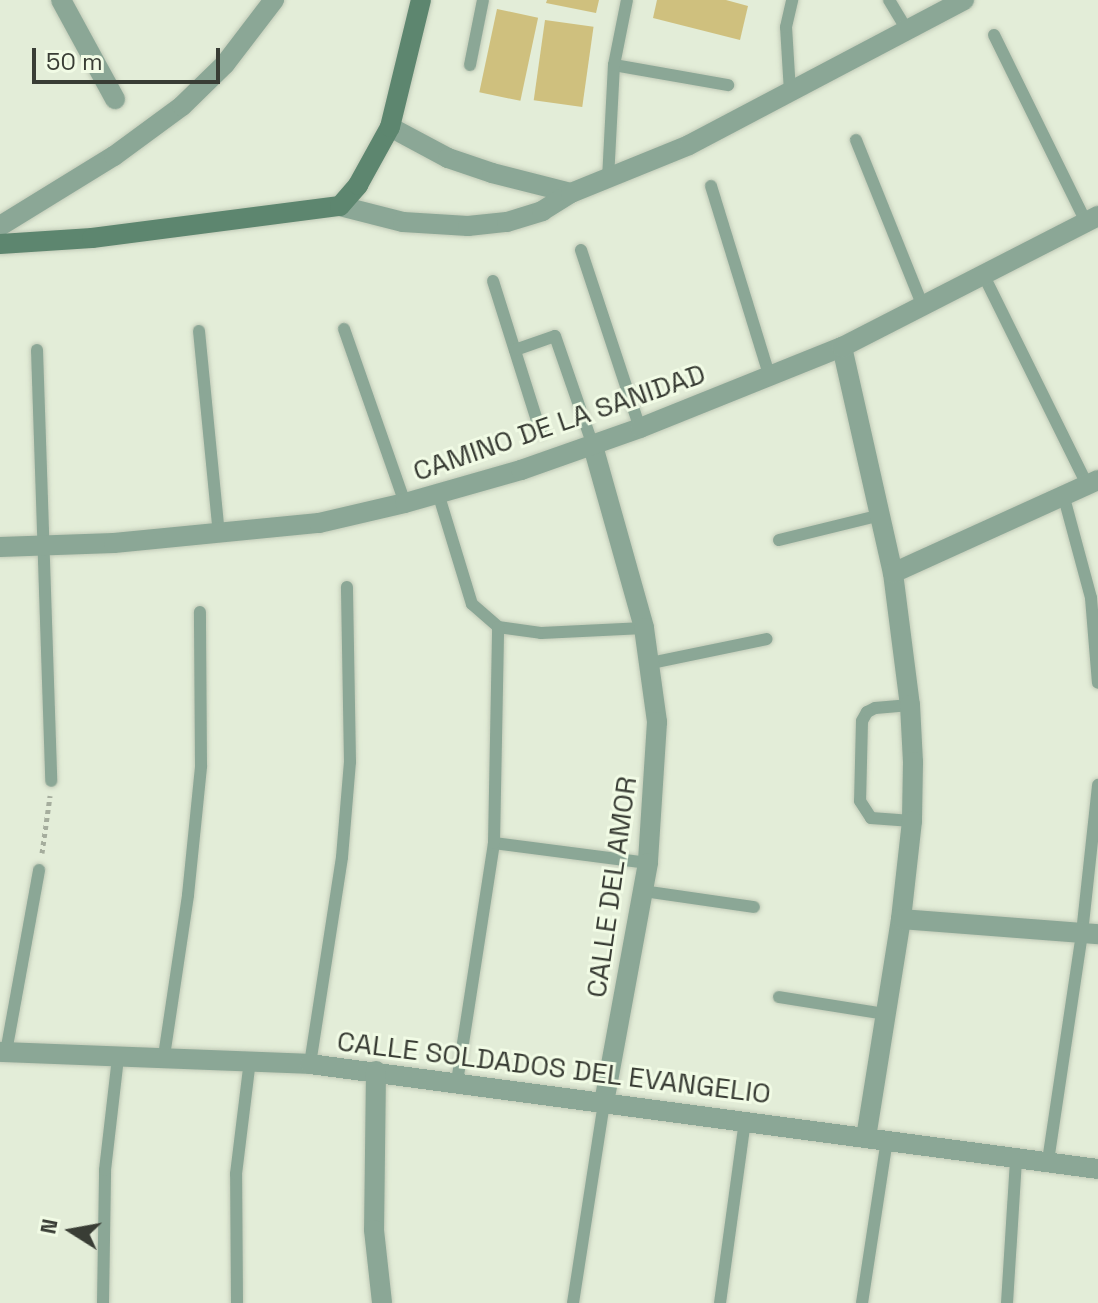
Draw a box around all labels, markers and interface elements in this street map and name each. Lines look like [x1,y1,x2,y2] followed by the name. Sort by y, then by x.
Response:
[36,32,224,82] scale bar
[46,46,103,77] text: 50 m
[408,356,710,488] street label: CAMINO DE LA SANIDAD
[579,774,643,1000] street label: CALLE DEL AMOR
[335,1024,773,1110] street label: CALLE SOLDADOS DEL EVANGELIO
[32,1191,112,1271] north arrow
[33,1217,64,1236] text: N

